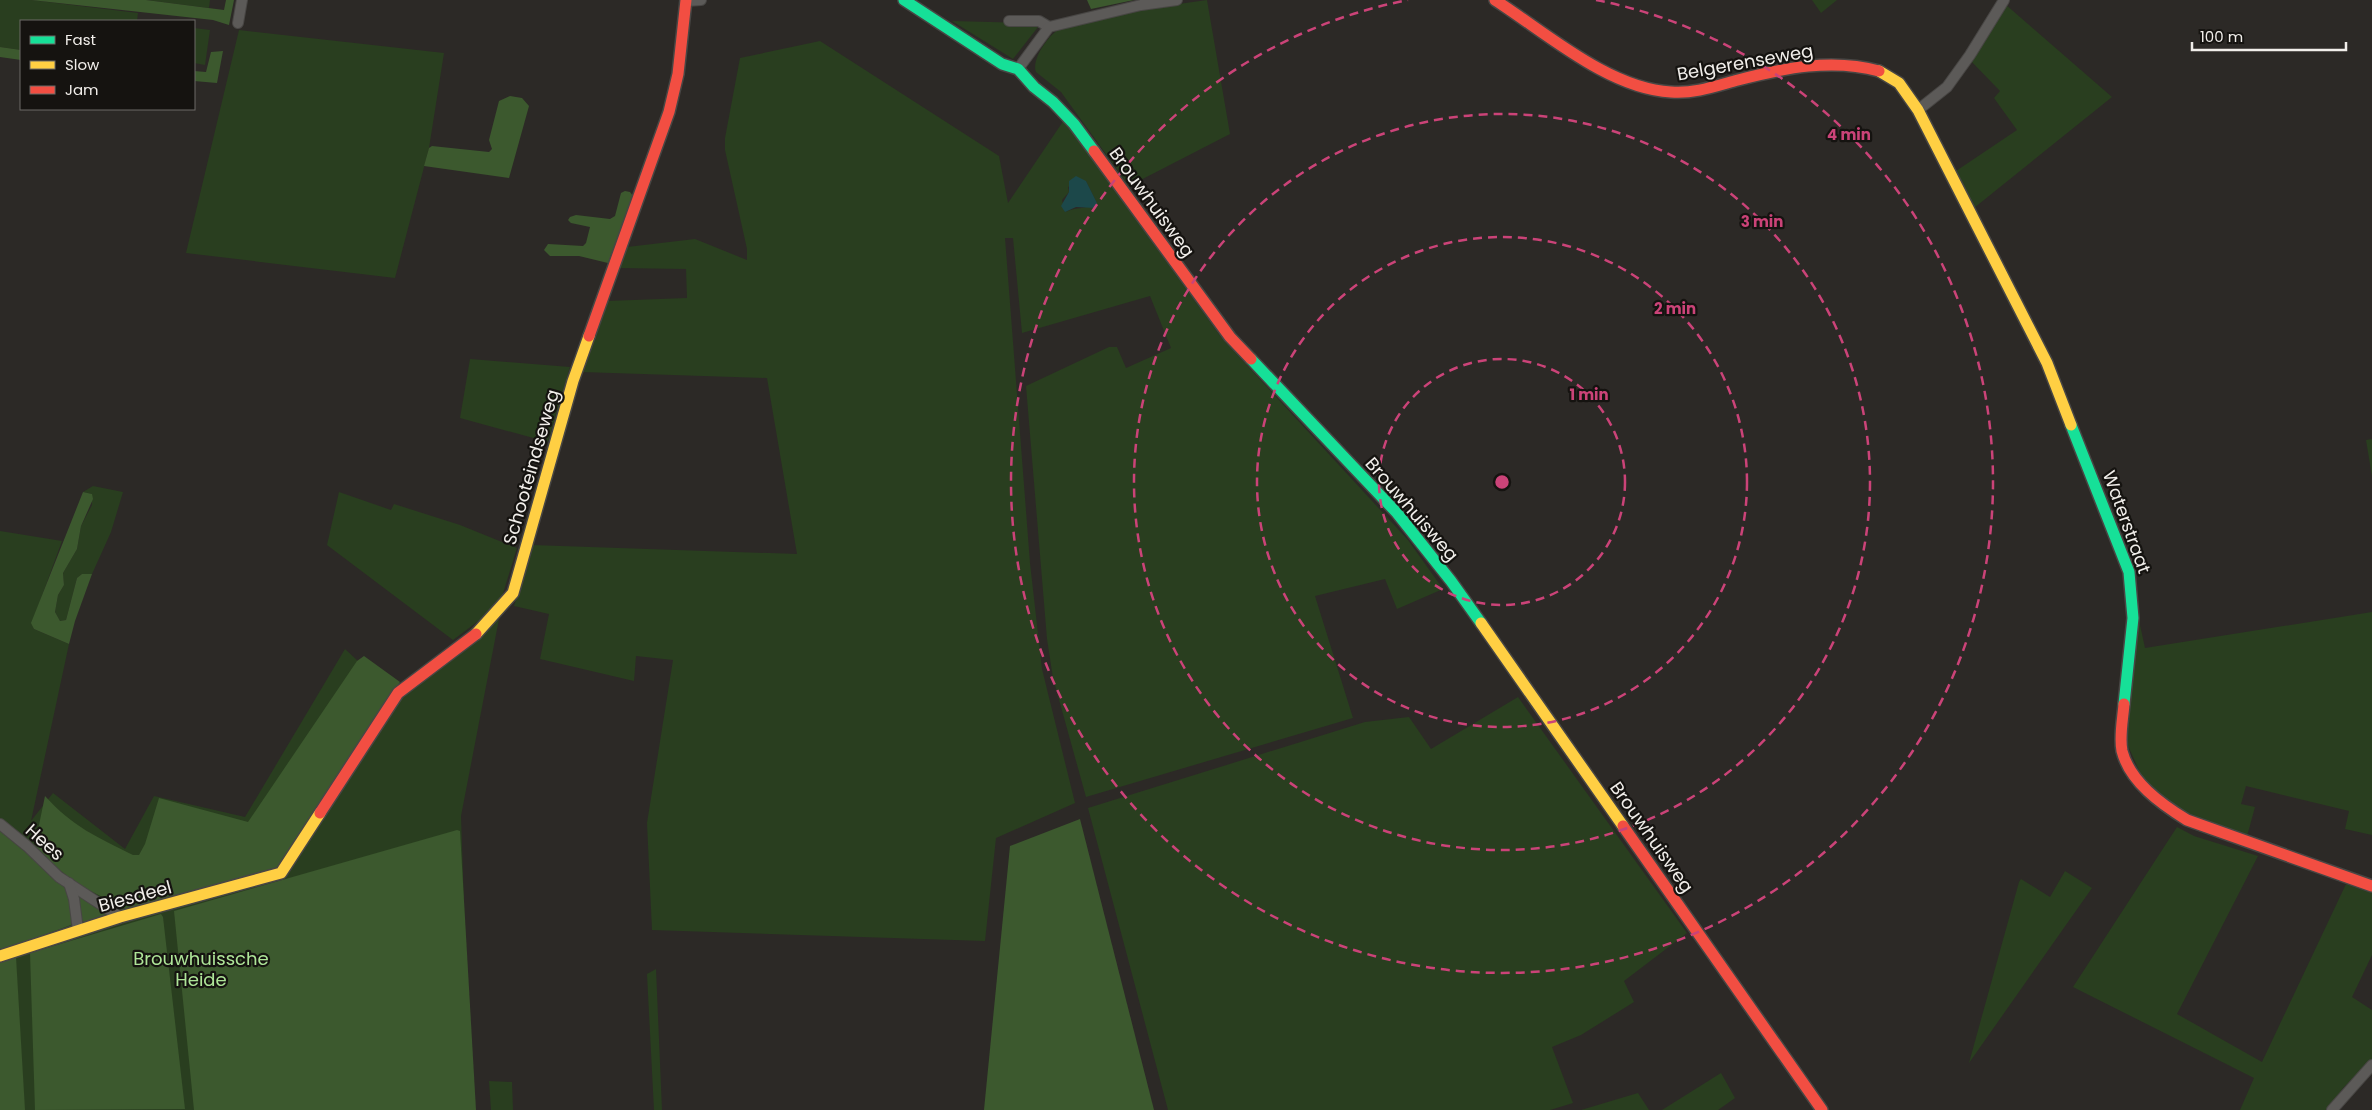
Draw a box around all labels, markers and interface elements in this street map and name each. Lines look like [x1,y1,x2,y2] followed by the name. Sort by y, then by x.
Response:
[20,20,195,110] legend
[2192,20,2346,52] scale bar
[2200,26,2243,47] text: 100 m
[65,29,96,50] text: Fast
[1675,38,1815,86] street label: Belgerenseweg
[65,54,100,75] text: Slow
[65,79,99,100] text: Jam
[1827,124,1871,145] text: 4 min
[1104,142,1200,262] street label: Brouwhuisweg
[1741,211,1783,232] text: 3 min
[1654,298,1696,319] text: 2 min
[1569,384,1609,405] text: 1 min
[497,386,565,548] street label: Schooteindseweg
[1360,452,1464,566] street label: Brouwhuisweg
[2097,467,2157,577] street label: Waterstraat
[1493,473,1511,491] centre of rings
[1604,776,1700,898] street label: Brouwhuisweg
[20,818,70,866] street label: Hees
[96,874,174,918] street label: Biesdeel
[133,946,269,992] park label: Brouwhuissche Heide

